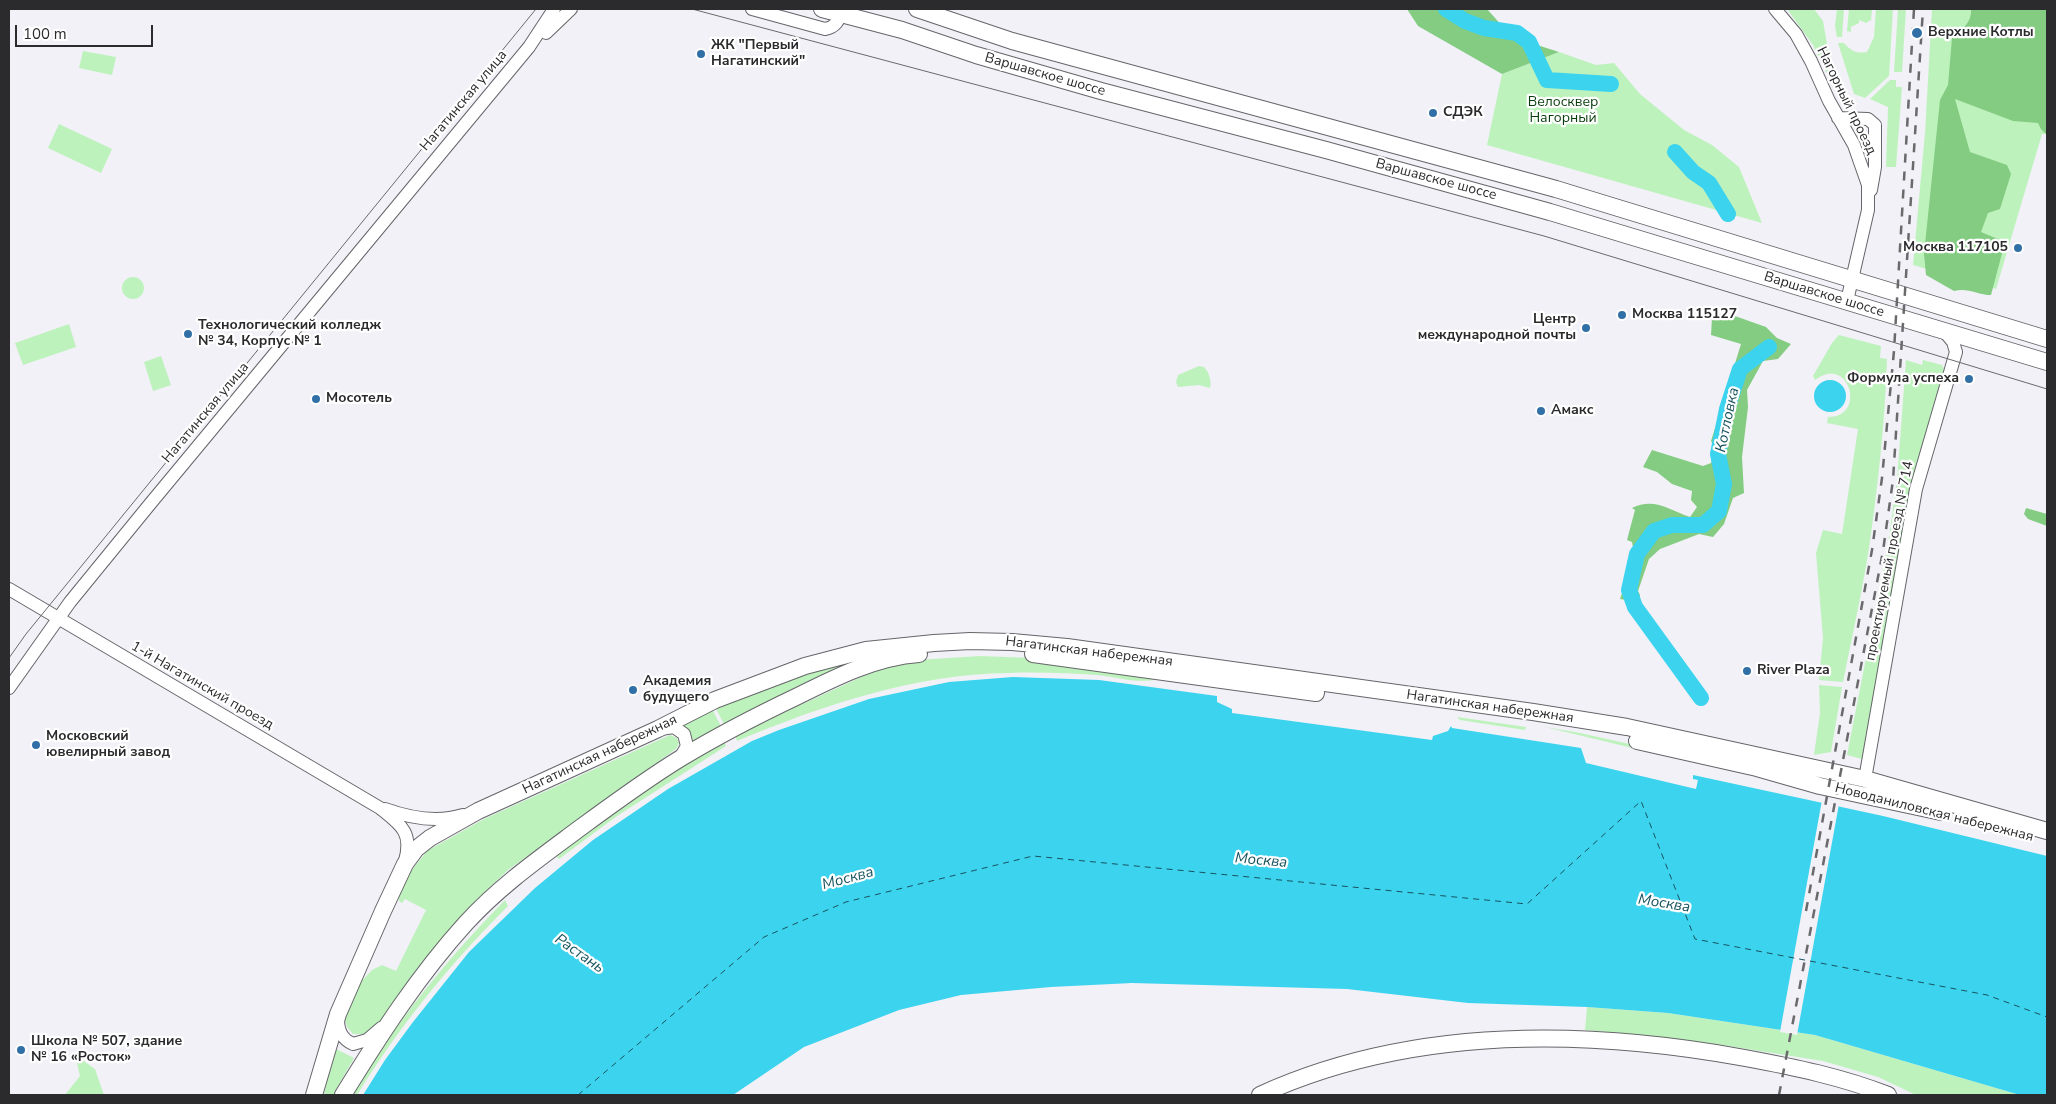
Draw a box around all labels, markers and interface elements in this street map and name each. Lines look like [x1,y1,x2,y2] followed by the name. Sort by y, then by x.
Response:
[18,15,155,47] scale bar
[23,24,67,44] text: 100 m
[1928,25,2034,41] place label: Верхние Котлы
[1910,26,1924,40] marker: Верхние Котлы
[711,38,805,70] place label: ЖК "Первый Нагатинский"
[1813,44,1879,158] street label: Нагорный проезд
[417,47,511,155] street label: Нагатинская улица
[695,48,707,60] marker: ЖК "Первый Нагатинский"
[983,50,1107,100] street label: Варшавское шоссе
[1528,95,1598,128] park label: Велосквер Нагорный
[1443,105,1483,121] place label: СДЭК
[1427,107,1439,119] marker: СДЭК
[1374,156,1498,204] street label: Варшавское шоссе
[1903,240,2008,256] place label: Москва 117105
[2012,242,2024,254] marker: Москва 117105
[1762,269,1886,321] street label: Варшавское шоссе
[1632,307,1737,323] place label: Москва 115127
[1616,309,1628,321] marker: Москва 115127
[1418,312,1576,344] place label: Центр международной почты
[198,318,381,351] place label: Технологический колледж № 34, Корпус № 1
[1580,322,1592,334] marker: Центр международной почты
[182,328,194,340] marker: Технологический колледж № 34, Корпус № 1
[159,359,253,467] street label: Нагатинская улица
[1847,371,1959,387] place label: Формула успеха
[1963,373,1975,385] marker: Формула успеха
[1712,386,1744,454] water label: Котловка
[326,391,392,407] place label: Мосотель
[310,393,322,405] marker: Мосотель
[1551,403,1593,419] place label: Амакс
[1535,405,1547,417] marker: Амакс
[1862,460,1918,662] street label: проектируемый проезд № 714
[1004,633,1174,671] street label: Нагатинская набережная
[128,638,276,734] street label: 1-й Нагатинский проезд
[1757,663,1830,679] place label: River Plaza
[1741,665,1753,677] marker: River Plaza
[643,674,711,706] place label: Академия будущего
[627,684,639,696] marker: Академия будущего
[1405,687,1575,727] street label: Нагатинская набережная
[520,712,680,798] street label: Нагатинская набережная
[46,729,170,762] place label: Московский ювелирный завод
[30,739,42,751] marker: Московский ювелирный завод
[1833,780,2035,846] street label: Новоданиловская набережная
[1234,850,1288,872] water label: Москва
[820,864,876,894] water label: Москва
[1637,891,1691,917] water label: Москва
[551,931,607,977] water label: Растань
[31,1034,182,1066] place label: Школа № 507, здание № 16 «Росток»
[15,1044,27,1056] marker: Школа № 507, здание № 16 «Росток»

